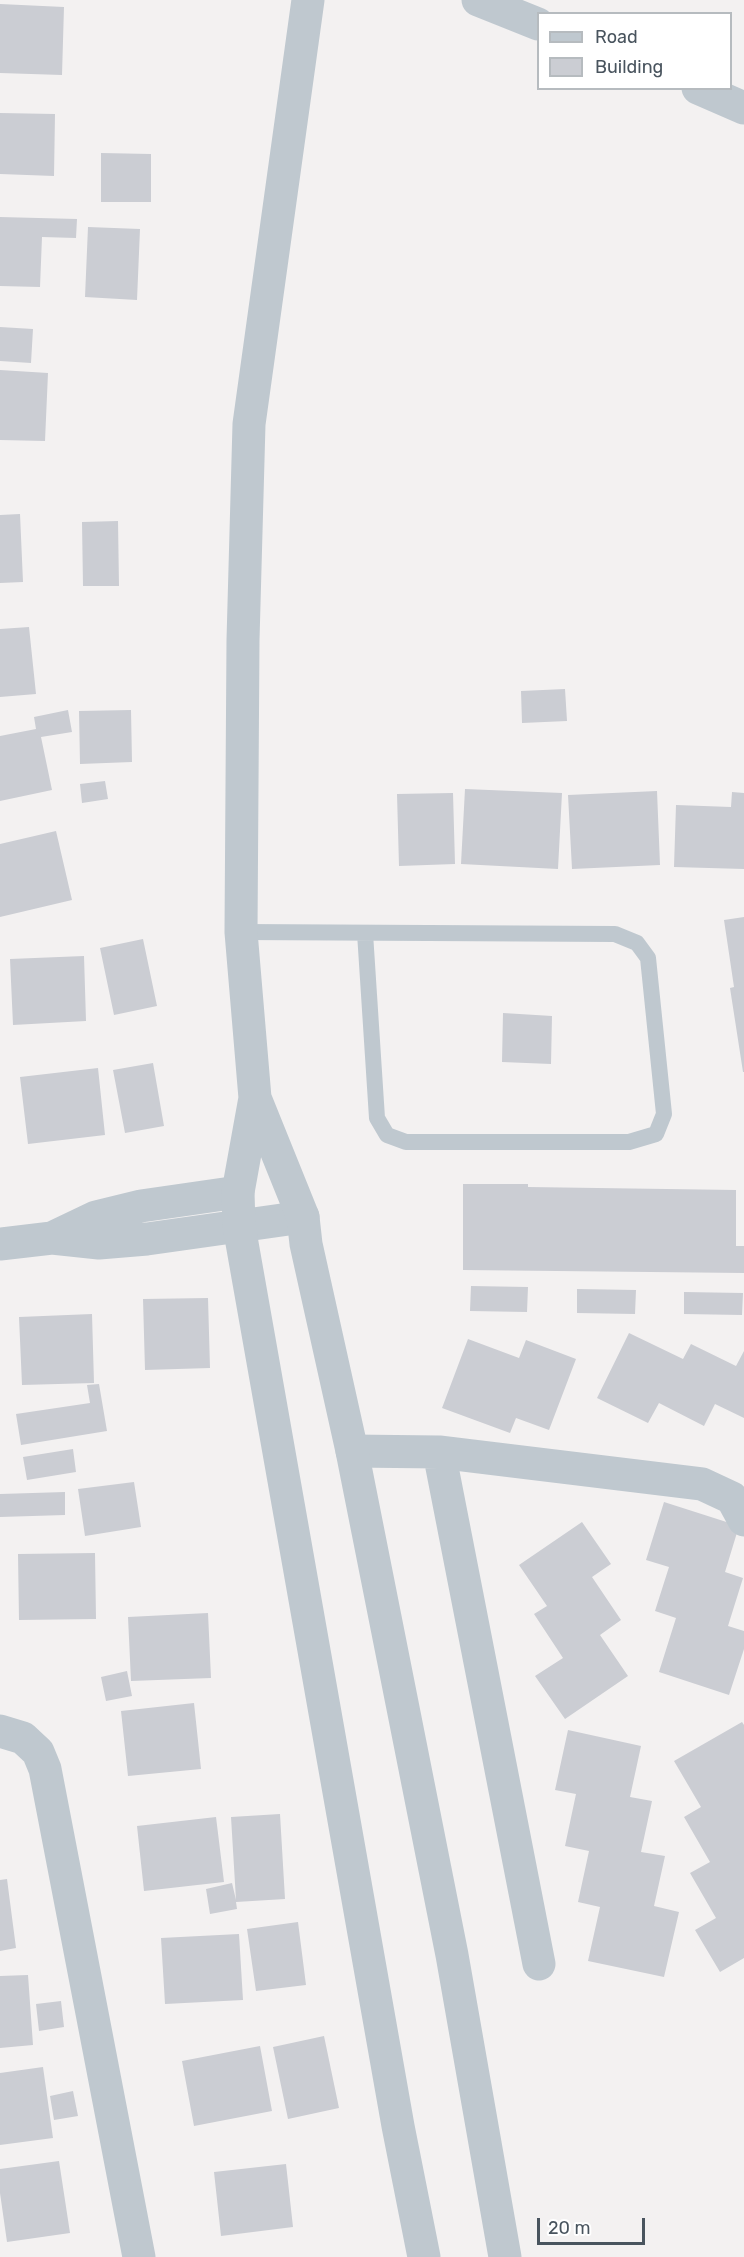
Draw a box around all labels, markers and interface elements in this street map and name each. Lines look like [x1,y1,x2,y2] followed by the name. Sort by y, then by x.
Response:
[537,12,732,90] legend
[595,26,638,48] text: Road
[595,56,663,78] text: Building
[540,2206,648,2244] scale bar
[548,2217,590,2239] text: 20 m

